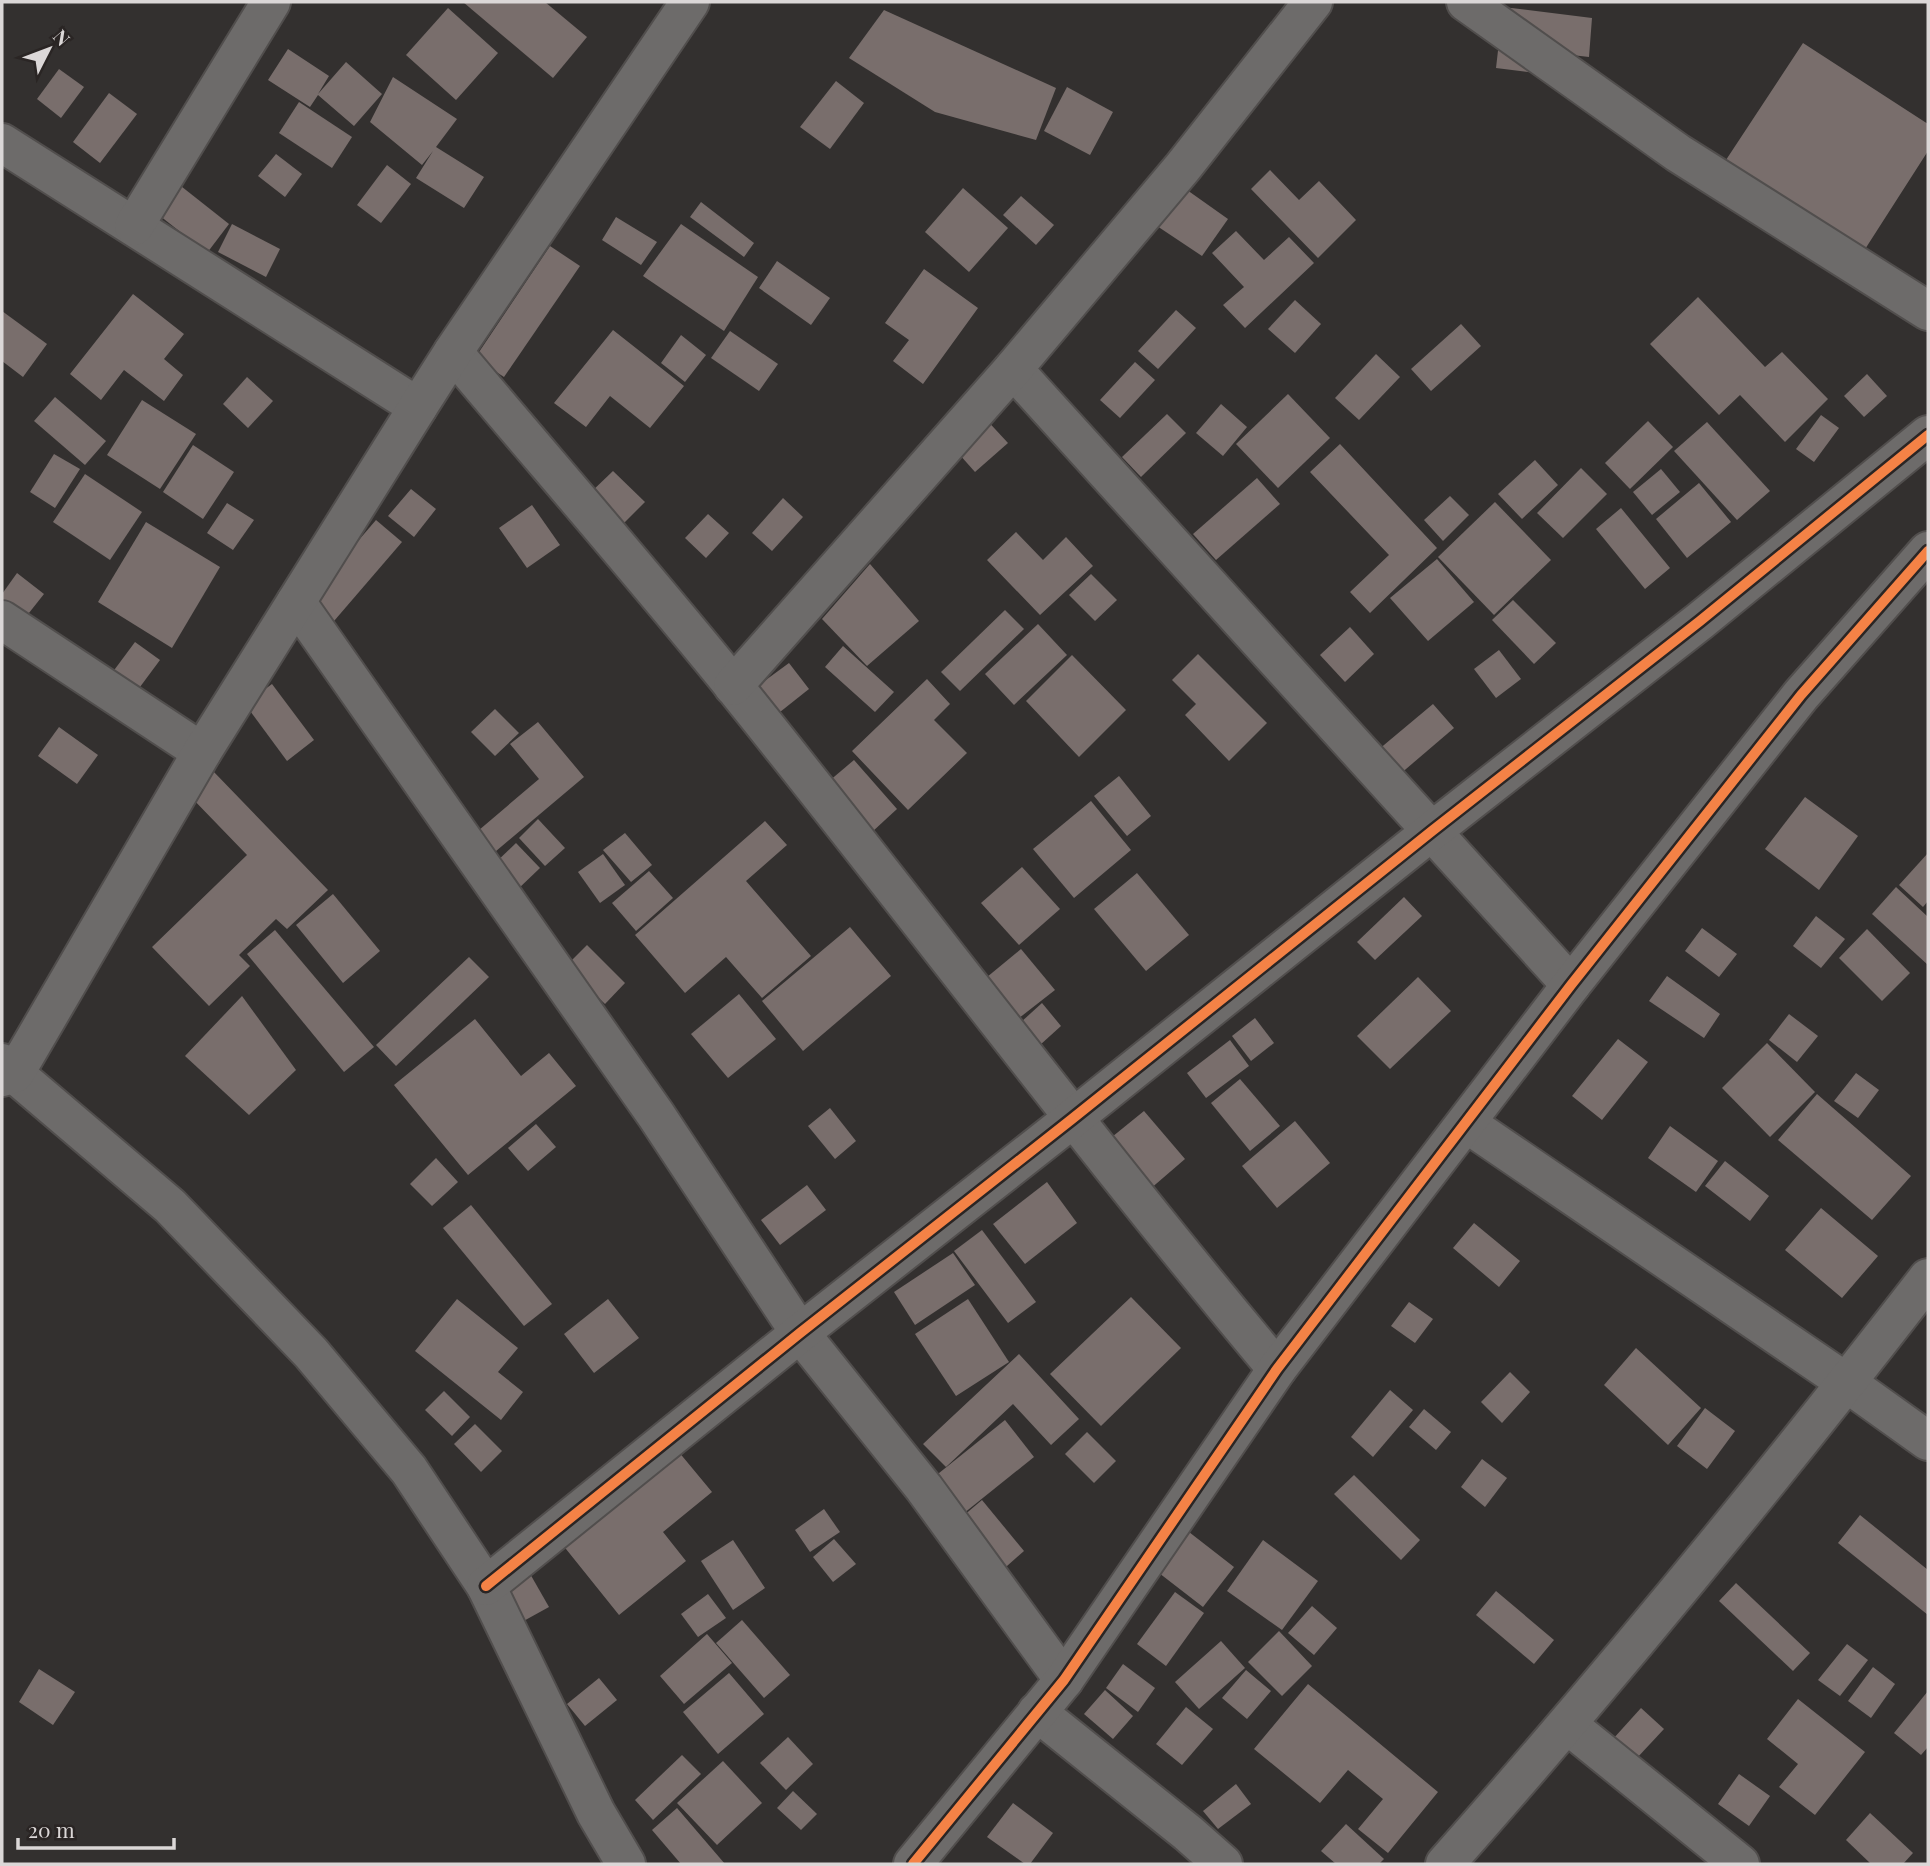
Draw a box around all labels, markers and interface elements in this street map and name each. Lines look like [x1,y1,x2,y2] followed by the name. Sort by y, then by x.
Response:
[14,14,84,84] north arrow
[48,23,77,51] text: N
[18,1806,173,1850] scale bar
[28,1815,75,1843] text: 20 m

